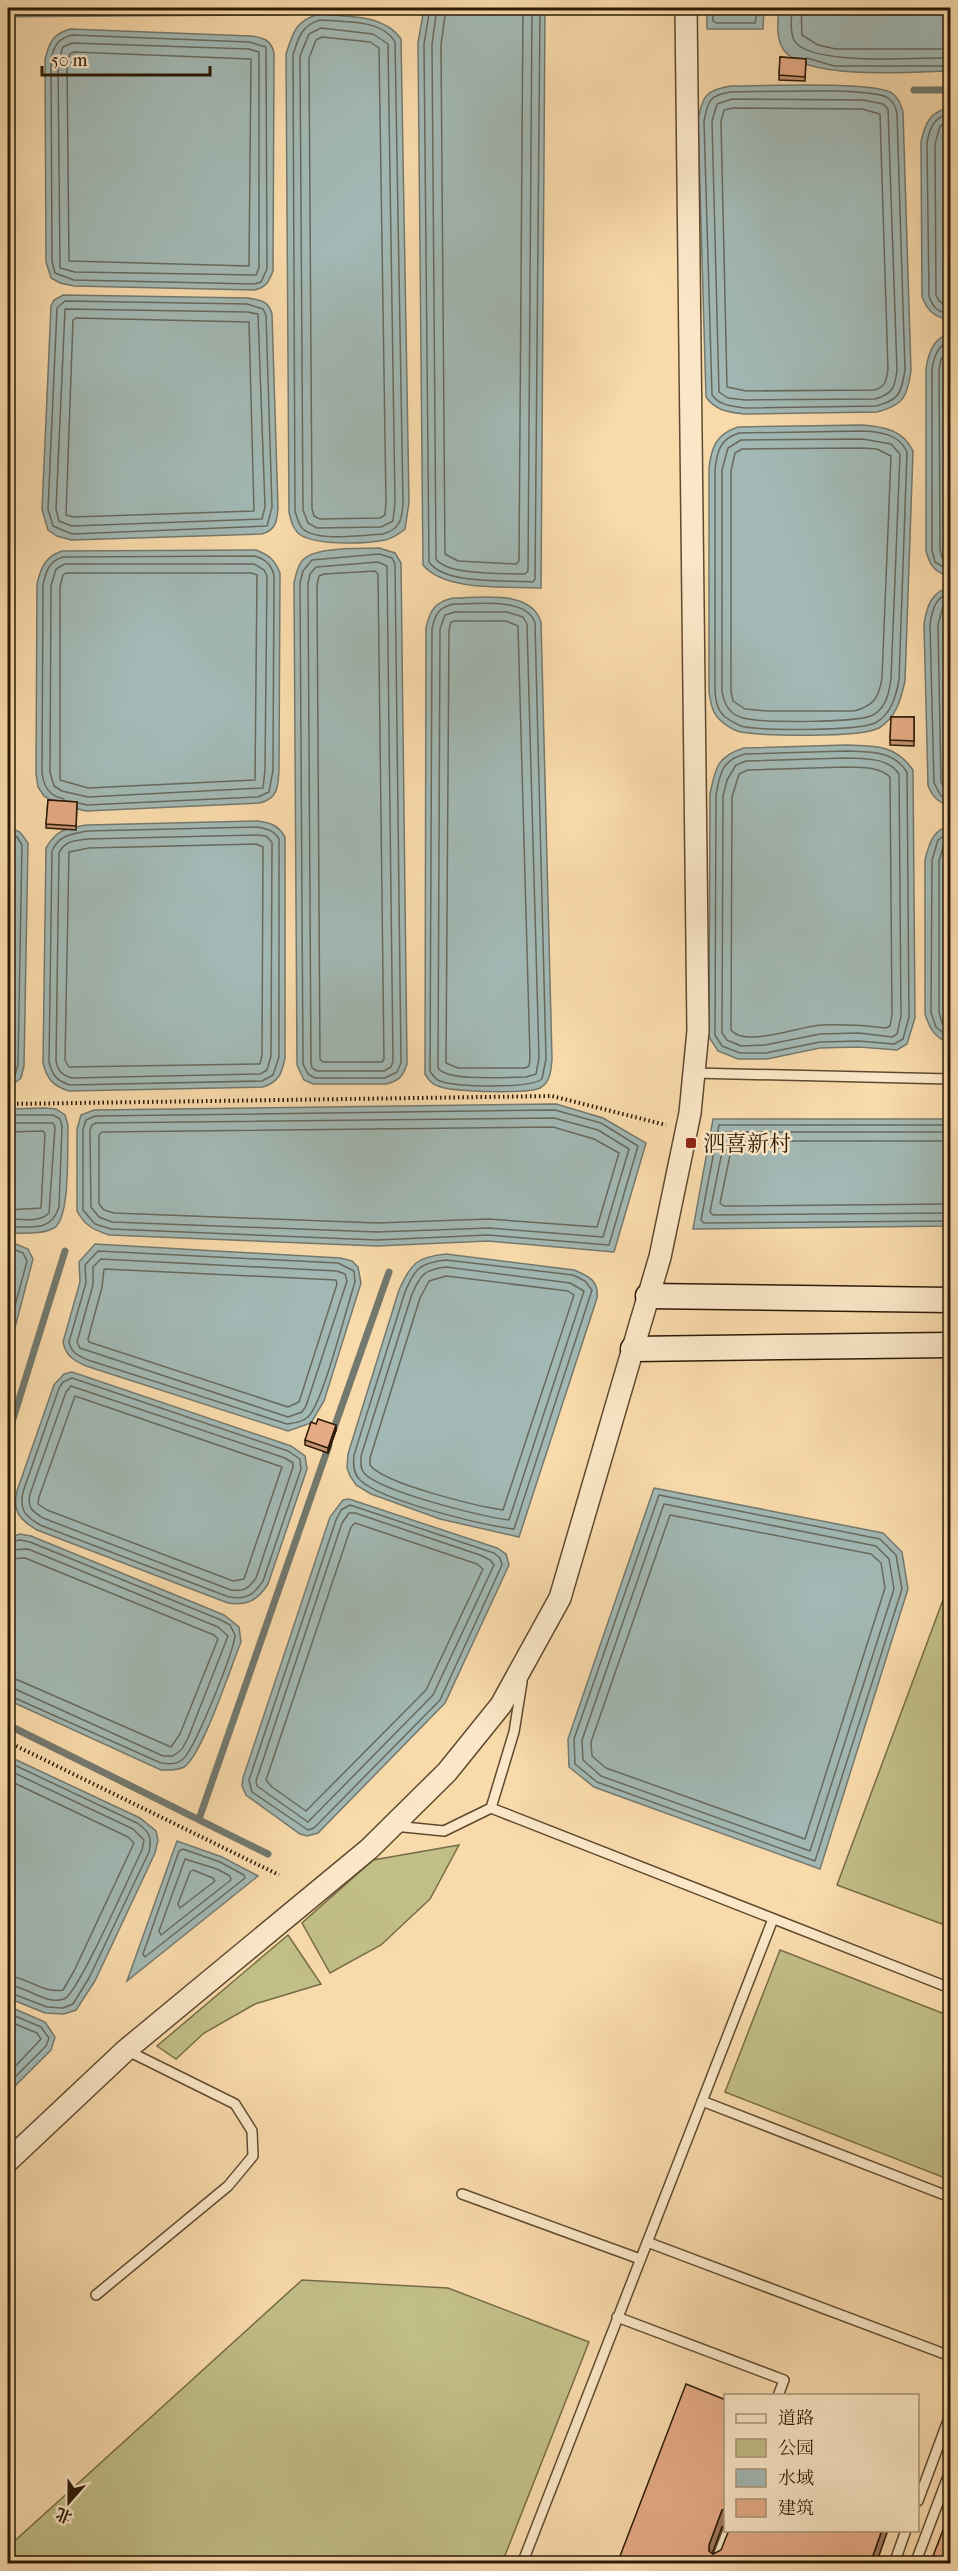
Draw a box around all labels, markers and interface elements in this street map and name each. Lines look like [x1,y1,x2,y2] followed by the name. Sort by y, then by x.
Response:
[42,39,210,77] scale bar
[51,50,88,71] text: 50 m
[703,1131,791,1157] place label: 泗喜新村
[684,1136,698,1150] marker: 泗喜新村
[724,2394,919,2532] legend
[778,2408,814,2429] text: 道路
[778,2438,814,2459] text: 公园
[778,2468,814,2489] text: 水域
[39,2472,99,2532] north arrow
[778,2498,814,2519] text: 建筑
[53,2504,75,2527] text: 北

